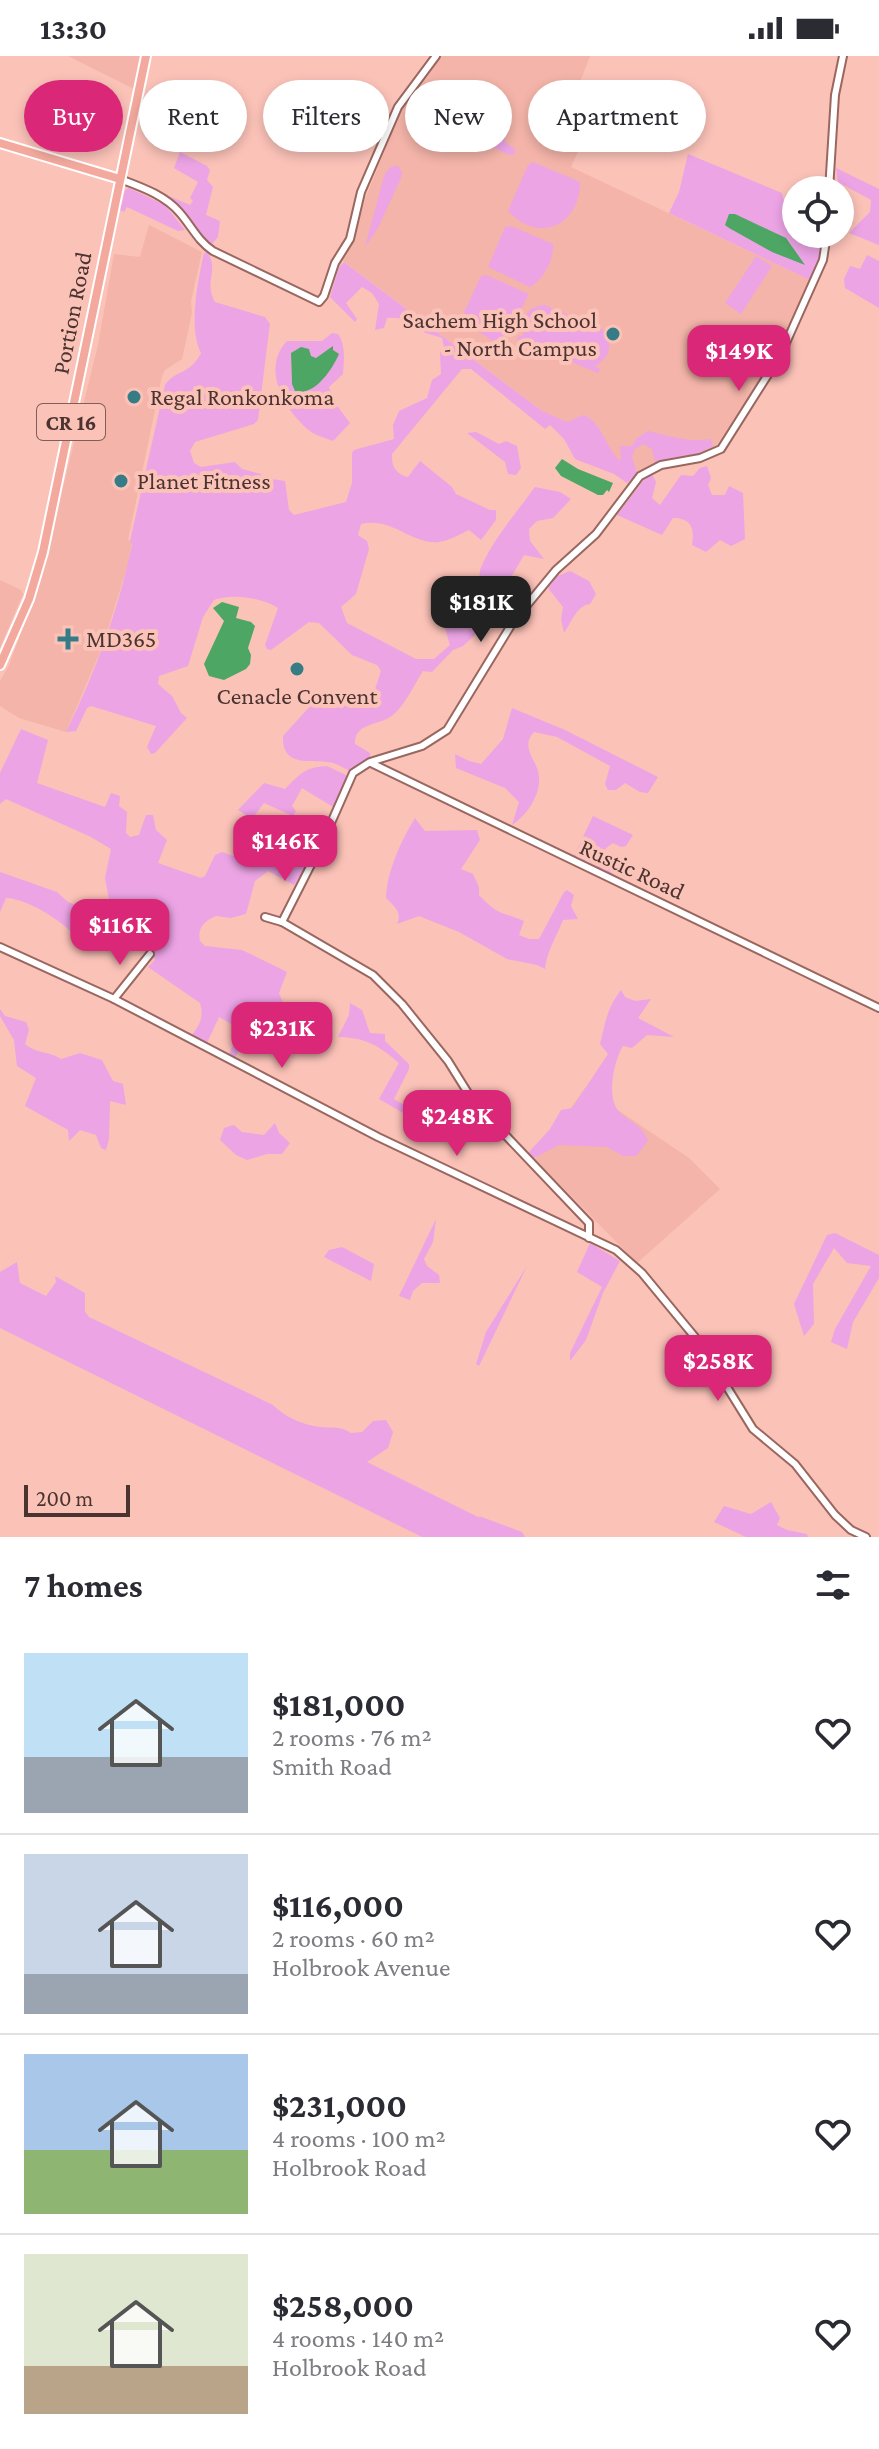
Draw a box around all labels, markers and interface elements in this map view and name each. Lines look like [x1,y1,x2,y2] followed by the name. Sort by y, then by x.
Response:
[40,12,107,45] text: 13:30
[24,80,123,152] chip: Buy
[139,80,247,152] chip: Rent
[263,80,389,152] chip: Filters
[405,80,512,152] chip: New
[528,80,706,152] chip: Apartment
[782,176,854,248] map controls
[782,176,854,248] button: locate
[46,249,97,376] street label: Portion Road
[402,306,597,361] place label: Sachem High School - North Campus
[604,325,622,343] marker: Sachem High School - North Campus
[683,325,795,393] pin: $149K
[705,336,773,365] text: $149K
[150,383,334,410] place label: Regal Ronkonkoma
[125,388,143,406] marker: Regal Ronkonkoma
[37,404,105,440] road number: CR 16
[137,467,271,494] place label: Planet Fitness
[112,472,130,490] marker: Planet Fitness
[425,576,537,644] pin: $181K
[449,587,513,616] text: $181K
[86,625,156,652] place label: MD365
[57,628,79,650] marker: MD365
[288,660,306,678] marker: Cenacle Convent
[217,682,378,709] place label: Cenacle Convent
[229,815,341,883] pin: $146K
[251,826,319,855] text: $146K
[576,833,689,905] street label: Rustic Road
[64,899,176,967] pin: $116K
[88,910,152,939] text: $116K
[226,1002,338,1070] pin: $231K
[249,1013,315,1042] text: $231K
[401,1090,513,1158] pin: $248K
[421,1101,493,1130] text: $248K
[662,1335,774,1403] pin: $258K
[683,1346,753,1375] text: $258K
[24,1481,130,1517] scale bar
[36,1486,93,1511] text: 200 m
[811,1563,855,1607] icon: filters
[24,1567,143,1604] text: 7 homes
[88,1685,184,1781] icon: home
[272,1686,405,1723] text: $181,000
[811,1711,855,1755] icon: heart
[272,1723,432,1752] text: 2 rooms · 76 m²
[272,1752,392,1781] text: Smith Road
[88,1886,184,1982] icon: home
[272,1887,404,1924] text: $116,000
[811,1912,855,1956] icon: heart
[272,1924,435,1953] text: 2 rooms · 60 m²
[272,1953,451,1982] text: Holbrook Avenue
[88,2086,184,2182] icon: home
[272,2087,407,2124] text: $231,000
[811,2112,855,2156] icon: heart
[272,2124,446,2153] text: 4 rooms · 100 m²
[272,2153,427,2182] text: Holbrook Road
[88,2286,184,2382] icon: home
[272,2287,414,2324] text: $258,000
[811,2312,855,2356] icon: heart
[272,2324,444,2353] text: 4 rooms · 140 m²
[272,2353,427,2382] text: Holbrook Road

